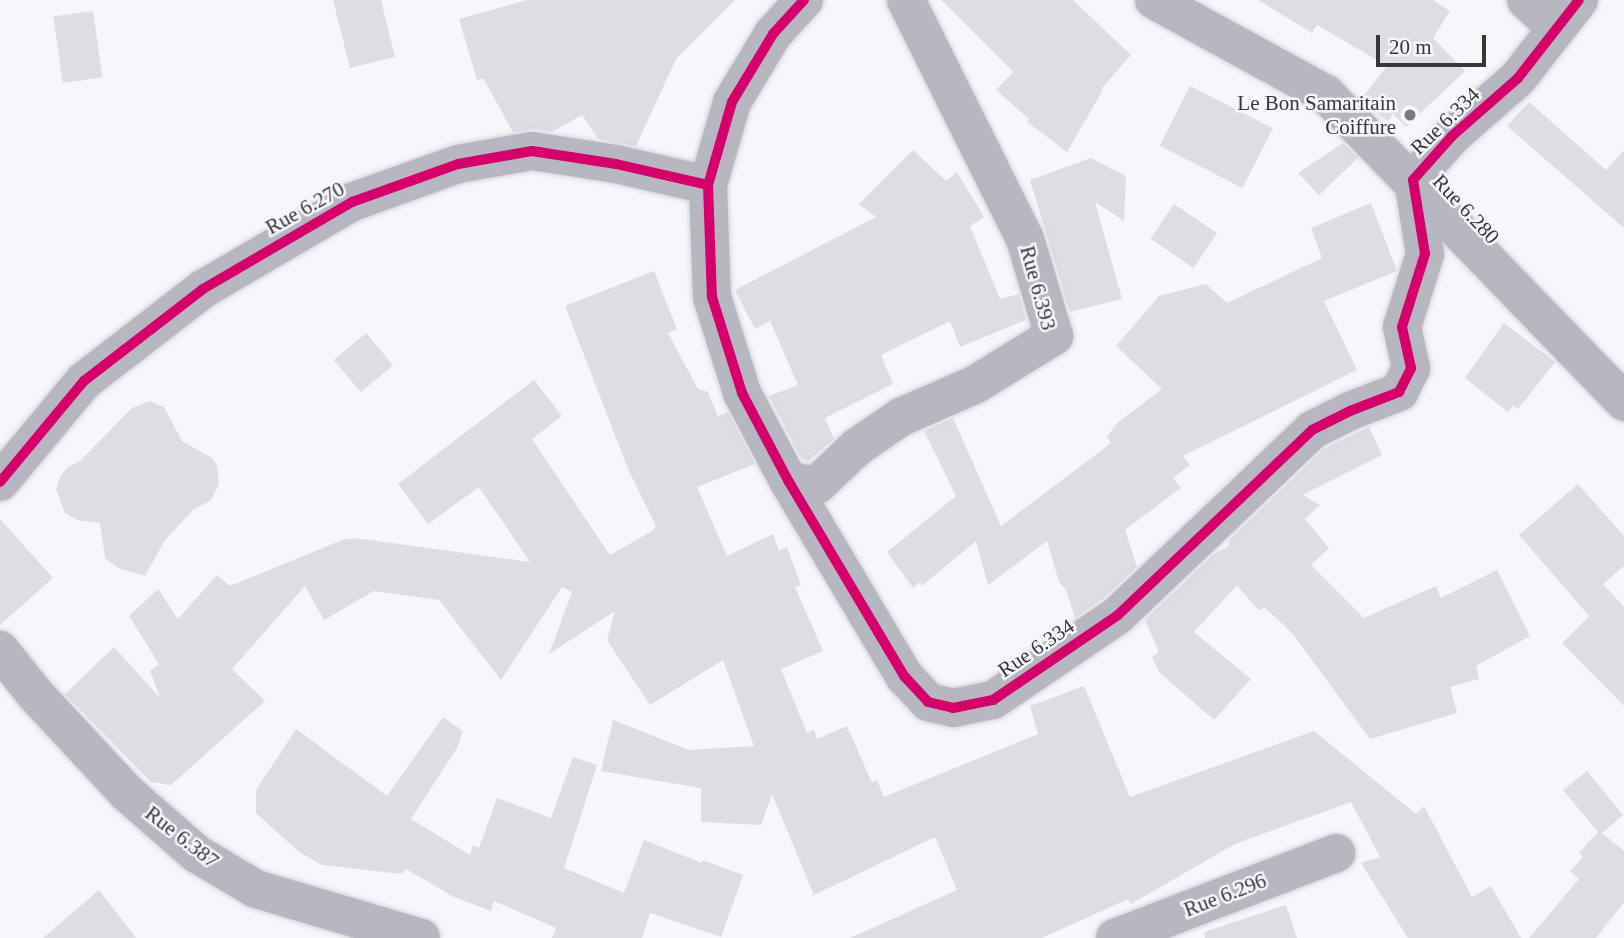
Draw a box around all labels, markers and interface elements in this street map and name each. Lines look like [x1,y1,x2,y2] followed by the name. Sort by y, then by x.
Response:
[1379,21,1489,65] scale bar
[1389,35,1432,59] text: 20 m
[1405,82,1485,160] street label: Rue 6.334
[1237,90,1396,140] place label: Le Bon Samaritain Coiffure
[1402,107,1418,123] marker: Le Bon Samaritain Coiffure
[1427,169,1505,249] street label: Rue 6.280
[261,176,349,240] street label: Rue 6.270
[1015,243,1061,333] street label: Rue 6.393
[993,613,1079,683] street label: Rue 6.334
[140,800,224,874] street label: Rue 6.387
[1180,868,1270,922] street label: Rue 6.296

